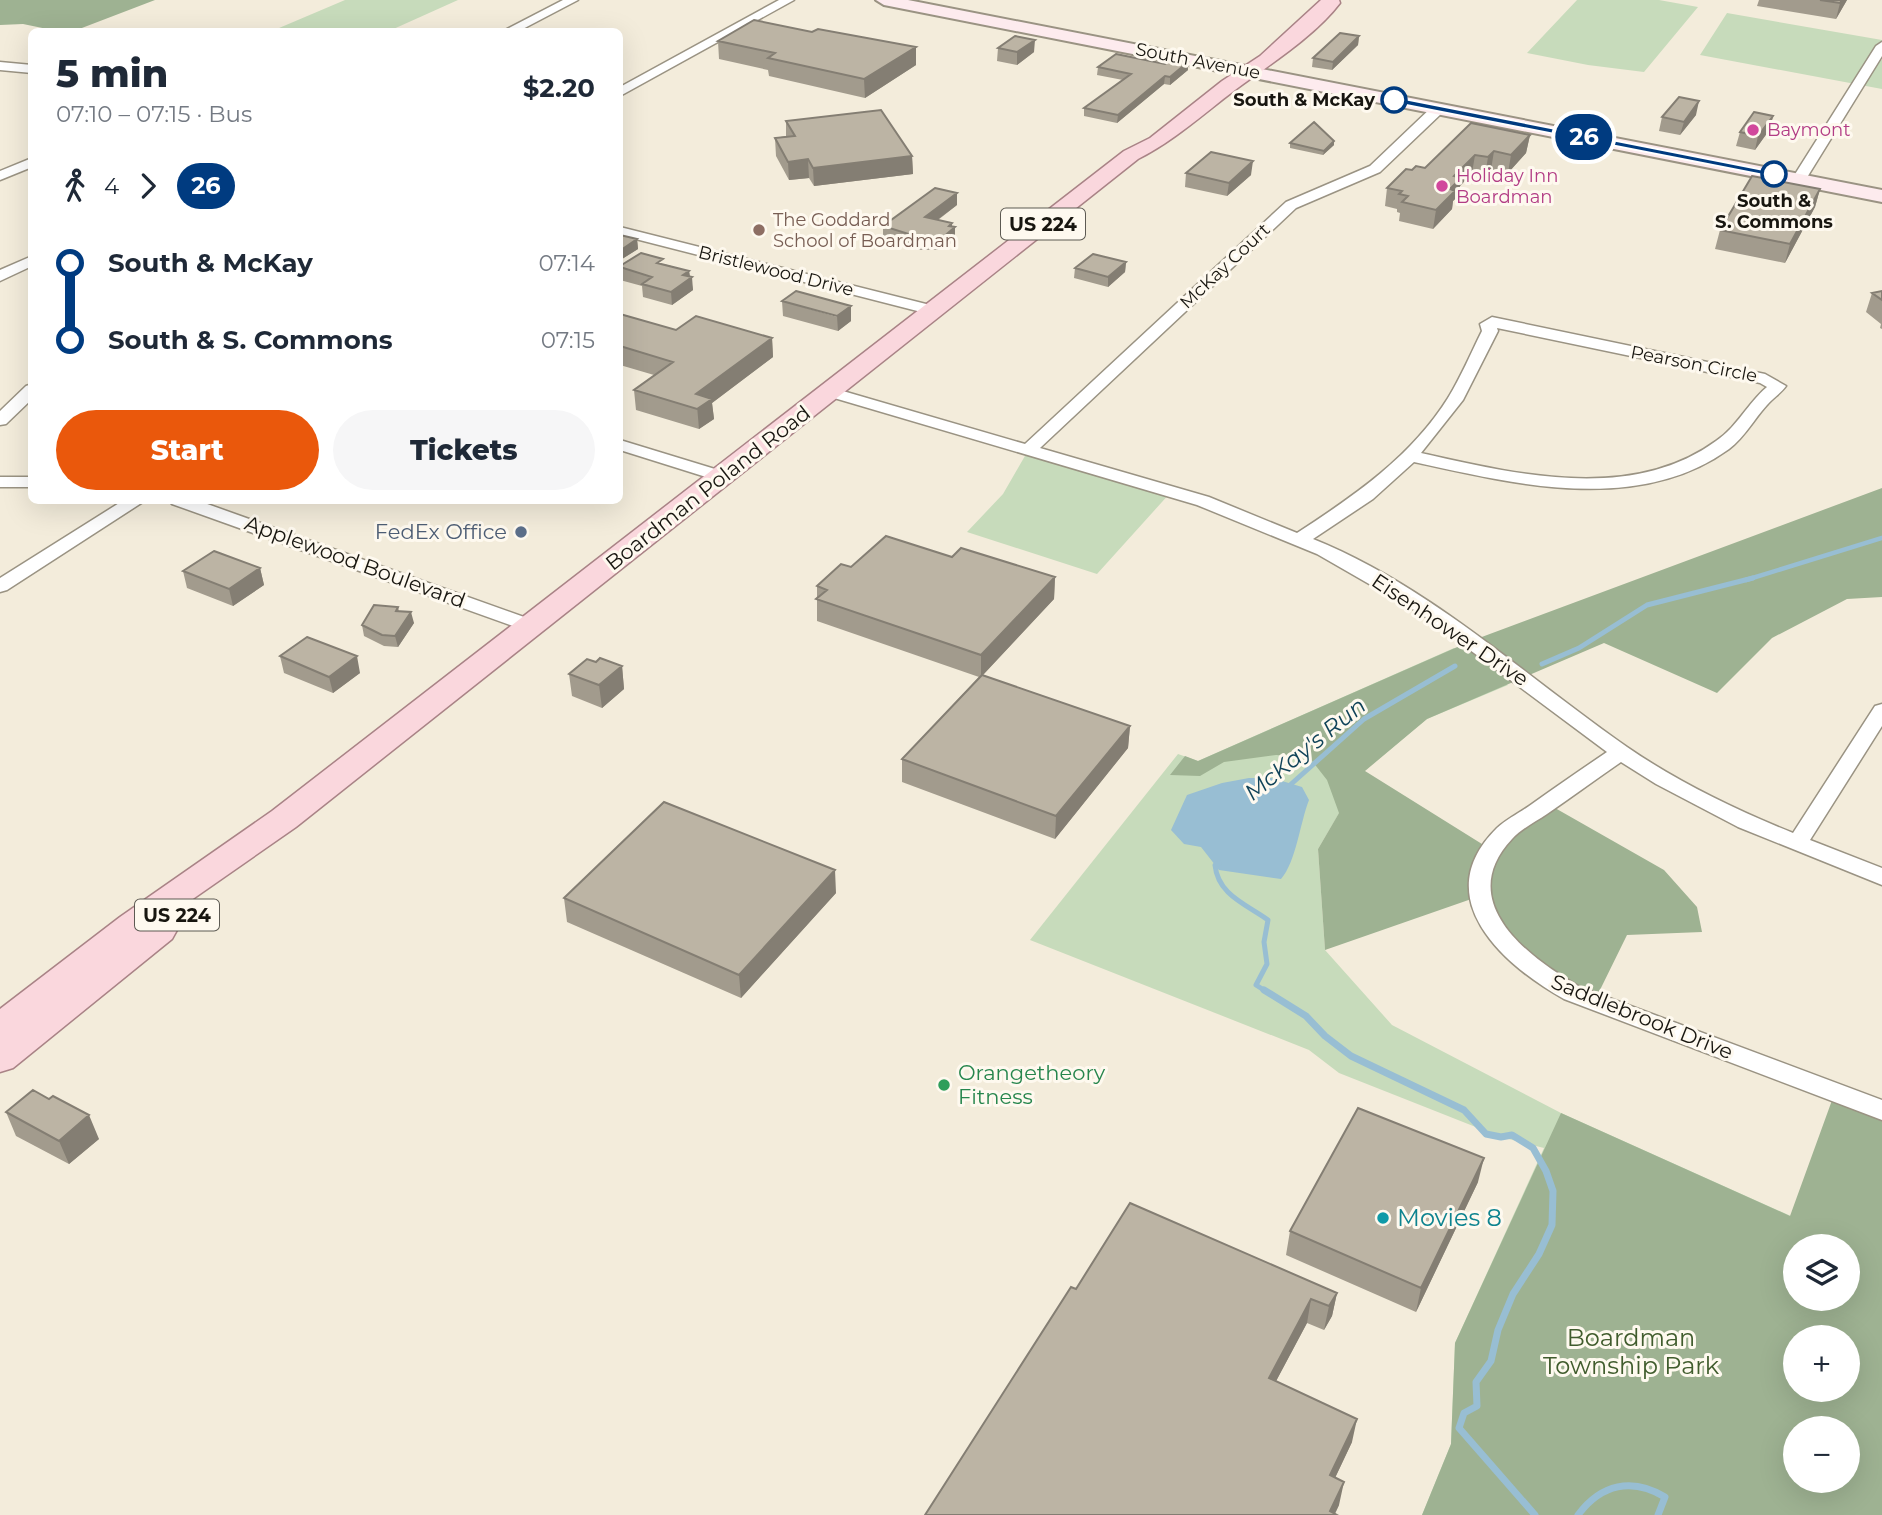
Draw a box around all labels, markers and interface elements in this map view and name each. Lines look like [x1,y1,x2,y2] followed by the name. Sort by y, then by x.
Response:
[1134,38,1262,84] street label: South Avenue
[56,50,168,97] text: 5 min
[523,72,595,104] text: $2.20
[1381,87,1407,113] marker: South & McKay
[1233,89,1375,111] place label: South & McKay
[56,100,252,128] text: 07:10 – 07:15 · Bus
[1552,114,1616,160] line badge: 26
[1767,119,1850,141] place label: Baymont
[1569,122,1599,151] text: 26
[1745,122,1761,138] marker: Baymont
[1761,161,1787,187] marker: South & S. Commons
[1456,165,1558,208] place label: Holiday Inn Boardman
[56,167,94,205] icon: walk
[129,167,167,205] icon: forward
[191,171,221,200] text: 26
[104,172,119,200] text: 4
[1434,178,1450,194] marker: Holiday Inn Boardman
[1715,190,1833,233] place label: South & S. Commons
[1001,208,1085,240] road number: US 224
[773,209,957,252] place label: The Goddard School of Boardman
[1175,219,1275,313] street label: McKay Court
[751,222,767,238] marker: The Goddard School of Boardman
[696,241,856,301] street label: Bristlewood Drive
[108,247,313,279] text: South & McKay
[538,249,595,277] text: 07:14
[108,324,393,356] text: South & S. Commons
[541,326,595,354] text: 07:15
[1629,341,1759,387] street label: Pearson Circle
[600,400,815,575] street label: Boardman Poland Road
[56,410,319,490] button: Start
[333,410,595,490] button: Tickets
[241,510,469,613] street label: Applewood Boulevard
[375,519,507,544] place label: FedEx Office
[513,524,529,540] marker: FedEx Office
[1367,568,1533,691] street label: Eisenhower Drive
[1239,691,1371,807] water label: McKay's Run
[135,900,219,931] road number: US 224
[1548,969,1737,1064] street label: Saddlebrook Drive
[958,1060,1106,1109] place label: Orangetheory Fitness
[936,1077,952,1093] marker: Orangetheory Fitness
[1397,1203,1502,1232] place label: Movies 8
[1375,1210,1391,1226] marker: Movies 8
[1783,1234,1860,1493] map controls
[1783,1234,1860,1311] button: layers
[1543,1323,1720,1380] park label: Boardman Township Park
[1783,1325,1860,1402] button: +
[1783,1416,1860,1493] button: −

